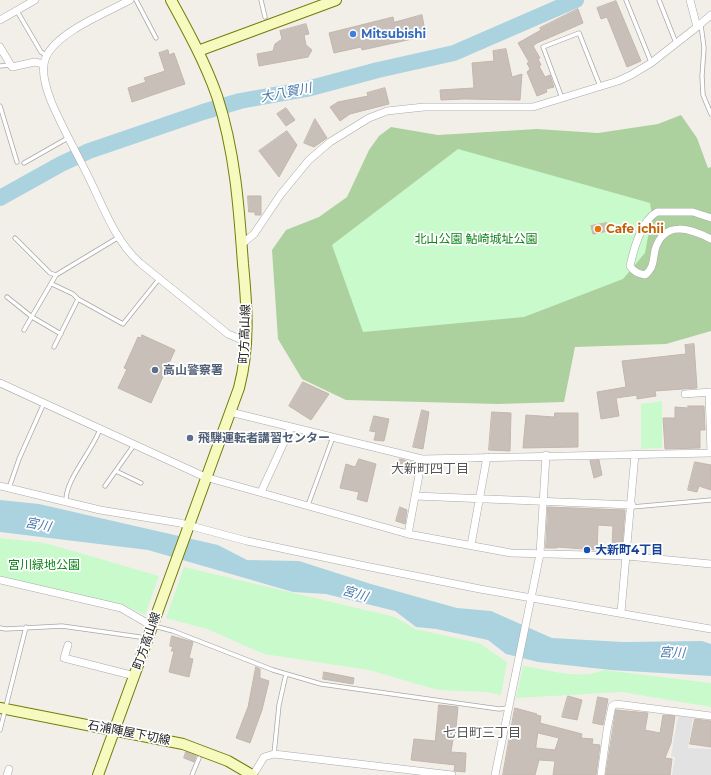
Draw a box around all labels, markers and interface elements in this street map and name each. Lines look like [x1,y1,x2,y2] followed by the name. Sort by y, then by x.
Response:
[361,27,426,41] place label: Mitsubishi
[348,29,358,39] marker: Mitsubishi
[259,80,313,106] water label: 大八賀川
[606,222,664,236] place label: Cafe ichii
[593,224,603,234] marker: Cafe ichii
[414,232,538,246] park label: 北山公園 鮎崎城址公園
[237,304,253,364] street label: 町方高山線
[163,363,223,377] place label: 高山警察署
[150,365,160,375] marker: 高山警察署
[198,431,330,445] place label: 飛騨運転者講習センター
[185,433,195,443] marker: 飛騨運転者講習センター
[391,461,469,477] district label: 大新町四丁目
[24,515,52,535] water label: 宮川
[595,543,663,557] place label: 大新町4丁目
[582,545,592,555] marker: 大新町4丁目
[8,558,80,572] park label: 宮川緑地公園
[340,583,370,605] water label: 宮川
[130,610,164,672] street label: 町方高山線
[659,645,685,661] water label: 宮川
[86,718,172,748] street label: 石浦陣屋下切線
[443,725,521,741] district label: 七日町三丁目

